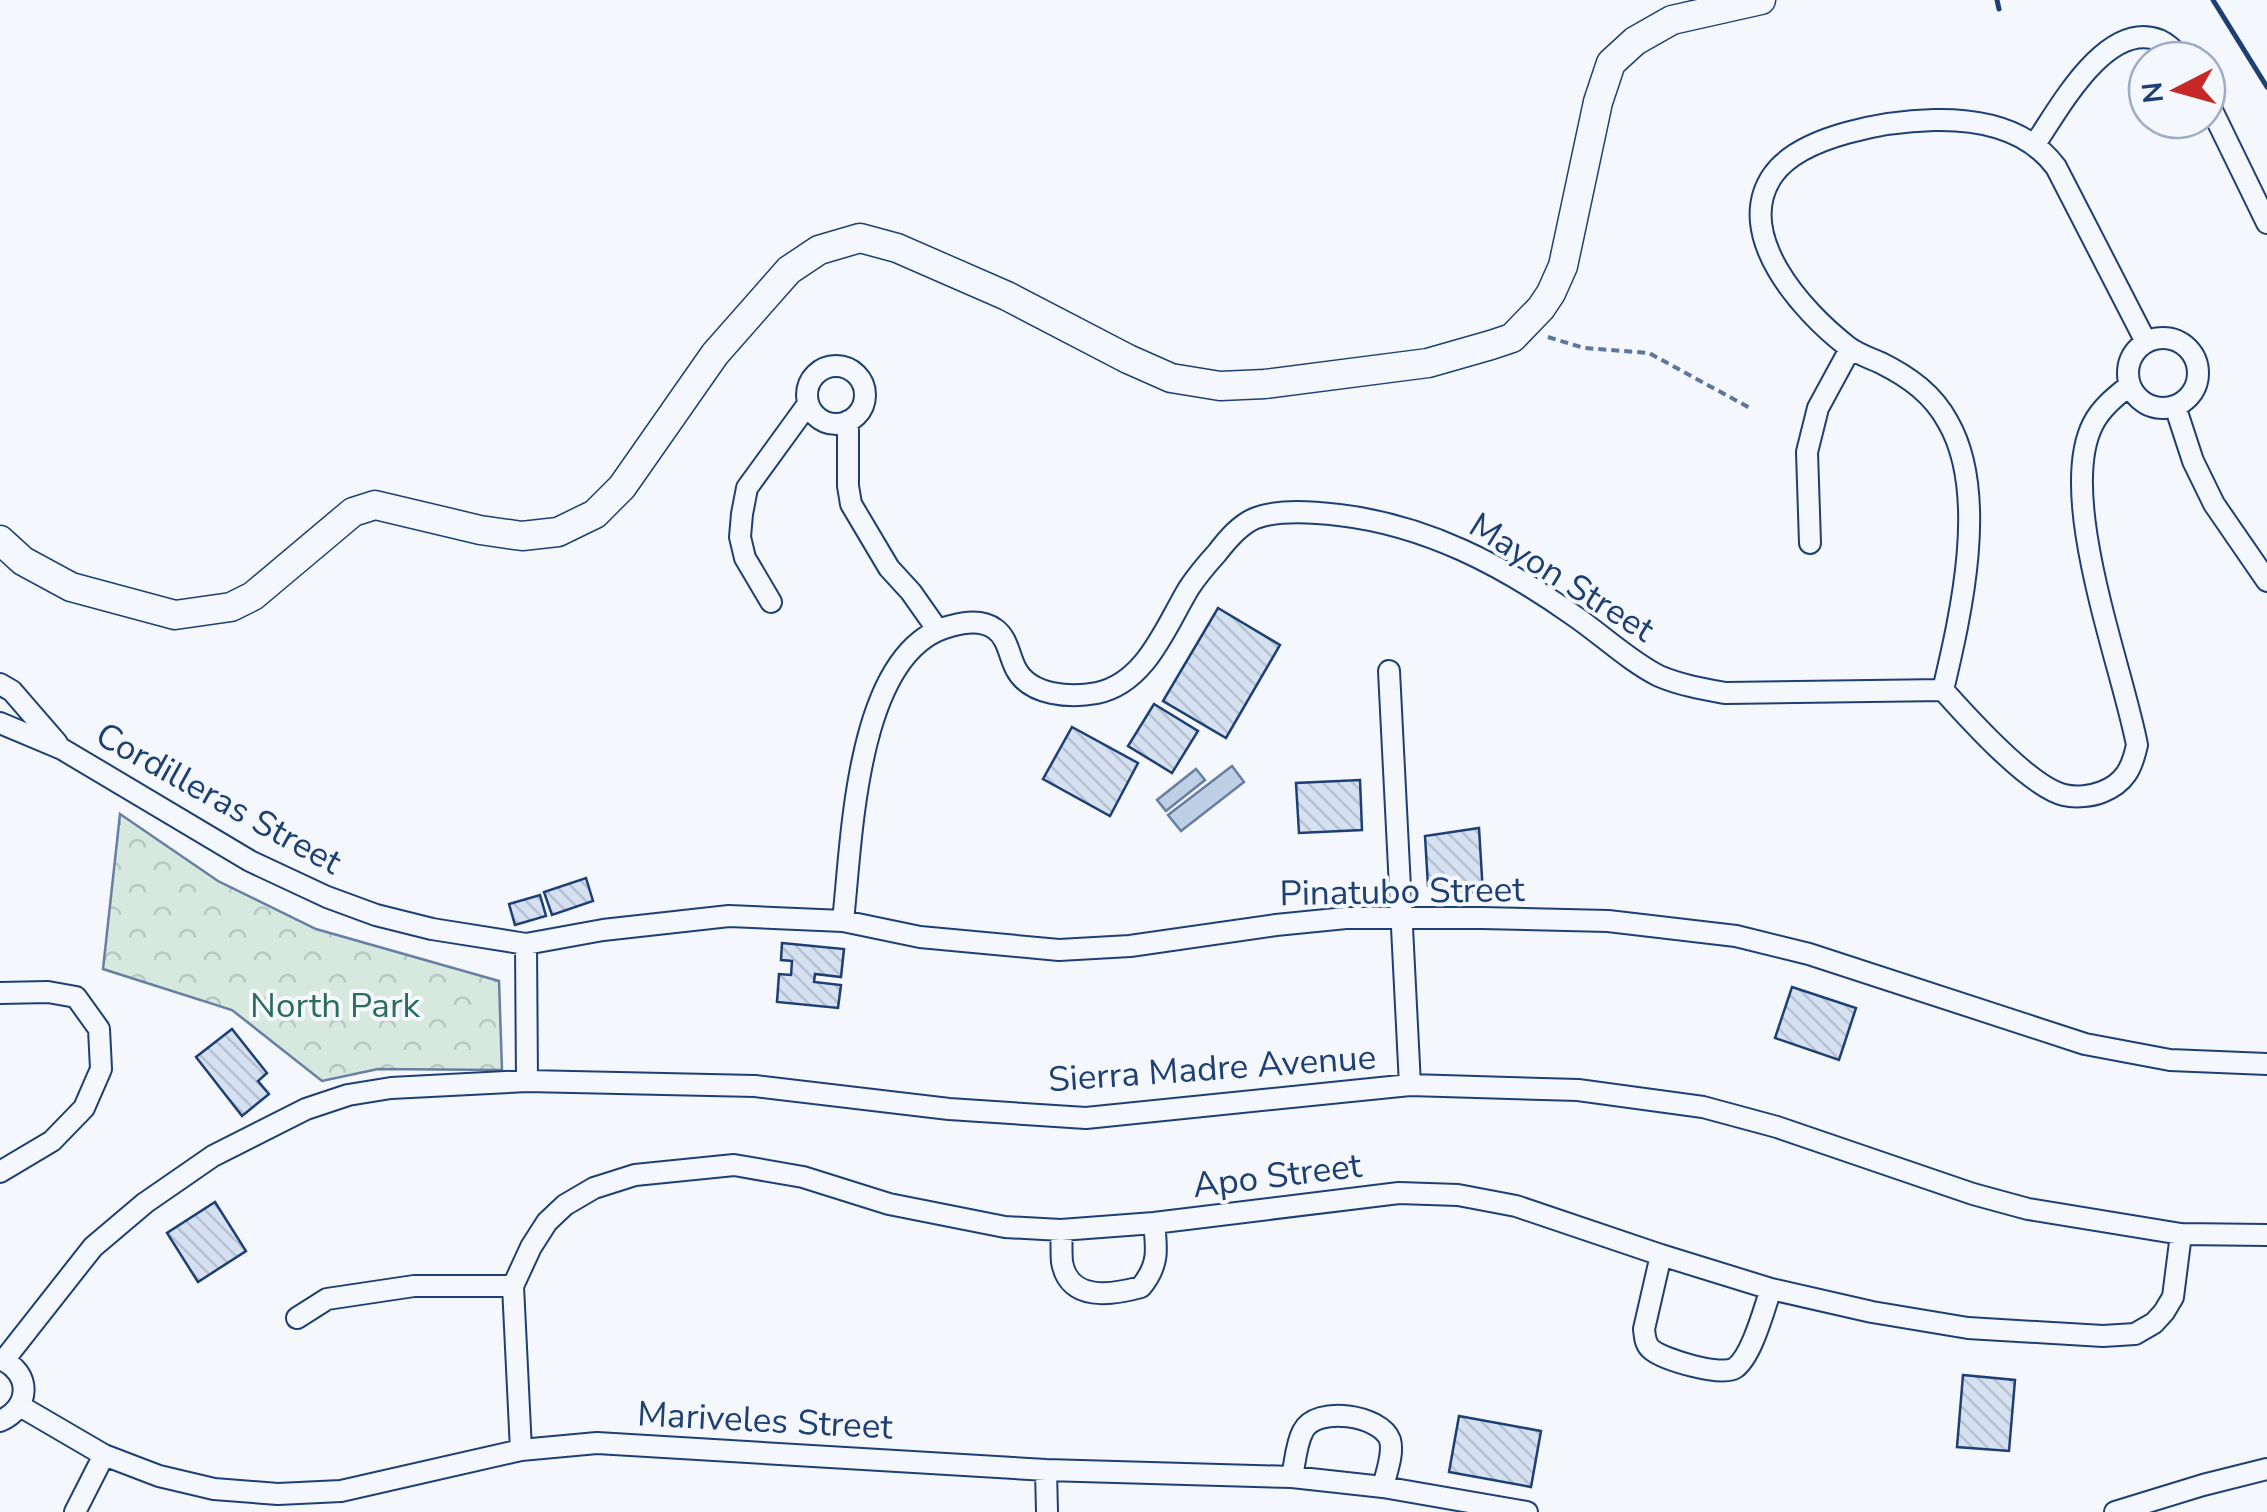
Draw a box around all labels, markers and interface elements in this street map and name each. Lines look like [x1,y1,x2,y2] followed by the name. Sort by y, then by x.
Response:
[2127,40,2227,140] north arrow
[2133,80,2173,105] text: N
[1460,502,1664,653] street label: Mayon Street
[88,711,351,886] street label: Cordilleras Street
[1279,866,1526,917] street label: Pinatubo Street
[250,982,420,1029] park label: North Park
[1046,1034,1378,1103] street label: Sierra Madre Avenue
[1190,1142,1365,1209] street label: Apo Street
[636,1390,895,1451] street label: Mariveles Street

